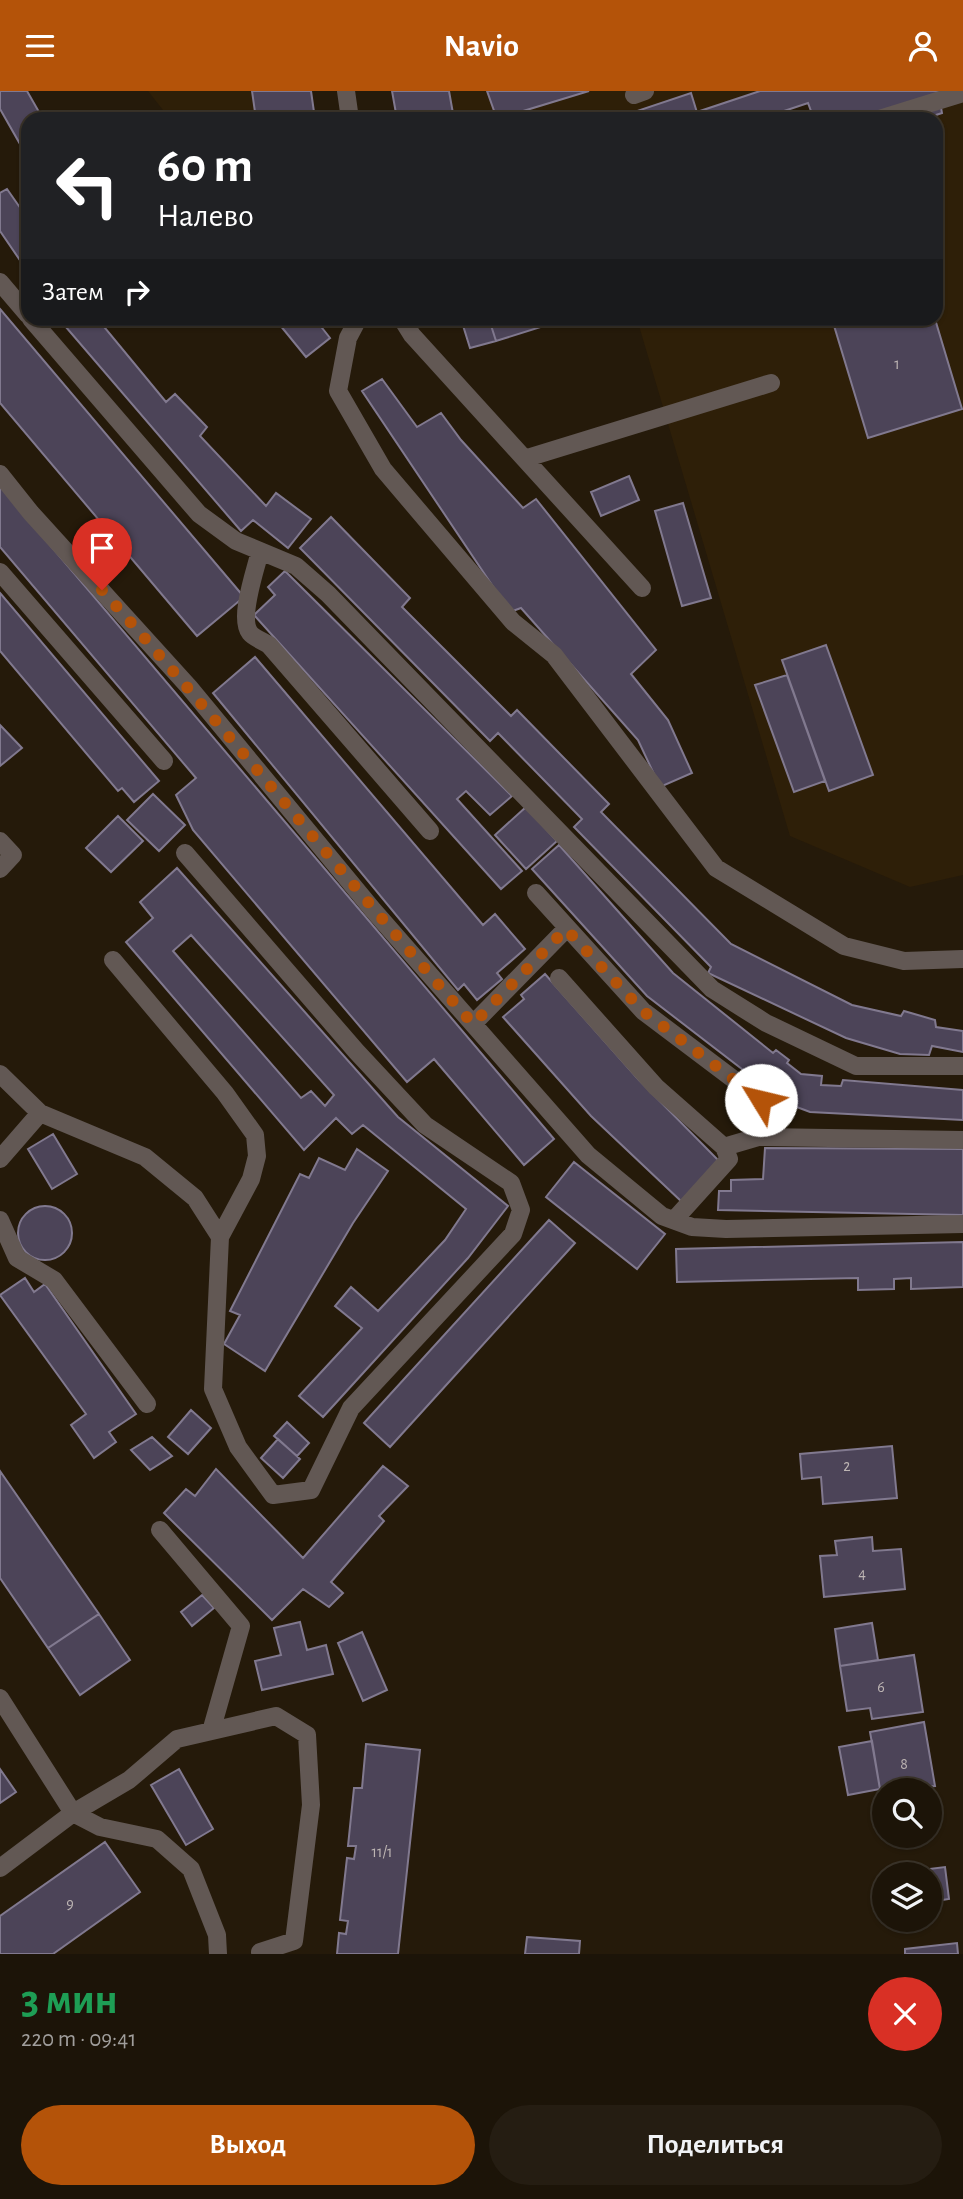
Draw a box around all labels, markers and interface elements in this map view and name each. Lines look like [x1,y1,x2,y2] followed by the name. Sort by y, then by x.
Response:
[21,27,59,65] icon: menu
[904,27,942,65] icon: person
[444,30,519,62] text: Navio
[42,140,133,231] icon: left
[157,142,253,191] text: 60 m
[157,200,254,232] text: Налево
[118,273,156,311] icon: right
[42,279,104,305] text: Затем
[894,356,900,372] house number: 1
[72,518,132,590] pin
[83,529,121,567] icon: arrive
[724,1063,798,1137] position arrow
[843,1458,851,1474] house number: 2
[858,1565,866,1581] house number: 4
[877,1679,885,1695] house number: 6
[900,1756,908,1772] house number: 8
[872,1778,942,1932] map controls
[872,1778,942,1848] button: search
[371,1844,393,1860] house number: 11/1
[872,1862,942,1932] button: layers
[66,1896,74,1912] house number: 9
[868,1977,942,2051] button: close
[21,1979,118,2021] text: 3 мин
[21,2028,136,2051] text: 220 m · 09:41
[21,2105,475,2185] button: Выход
[489,2105,942,2185] button: Поделиться

